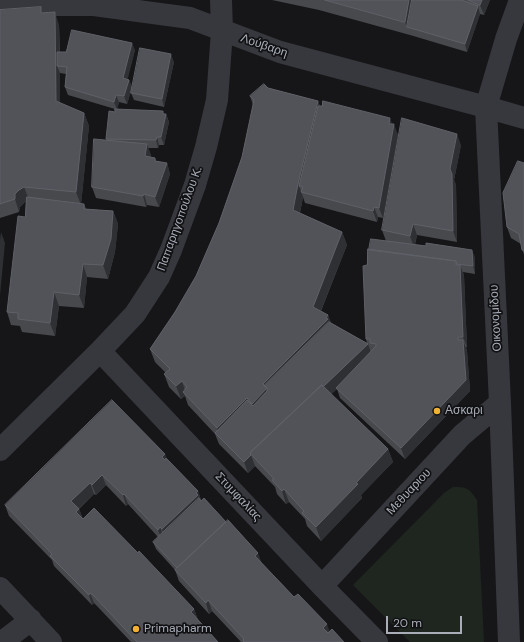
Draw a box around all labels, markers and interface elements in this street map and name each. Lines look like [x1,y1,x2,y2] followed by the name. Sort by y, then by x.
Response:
[239,31,289,61] street label: Λούβαρη
[154,165,206,273] street label: Παπαρηγοπούλου Κ.
[487,284,505,352] street label: Οικονομίδου
[445,404,483,418] place label: Ασκαρι
[432,406,442,416] marker: Ασκαρι
[384,466,434,518] street label: Μεθυαριου
[212,470,264,524] street label: Στυμφαλίας
[388,608,464,634] scale bar
[393,615,422,631] text: 20 m
[144,622,212,636] place label: Primapharm
[131,624,141,634] marker: Primapharm

